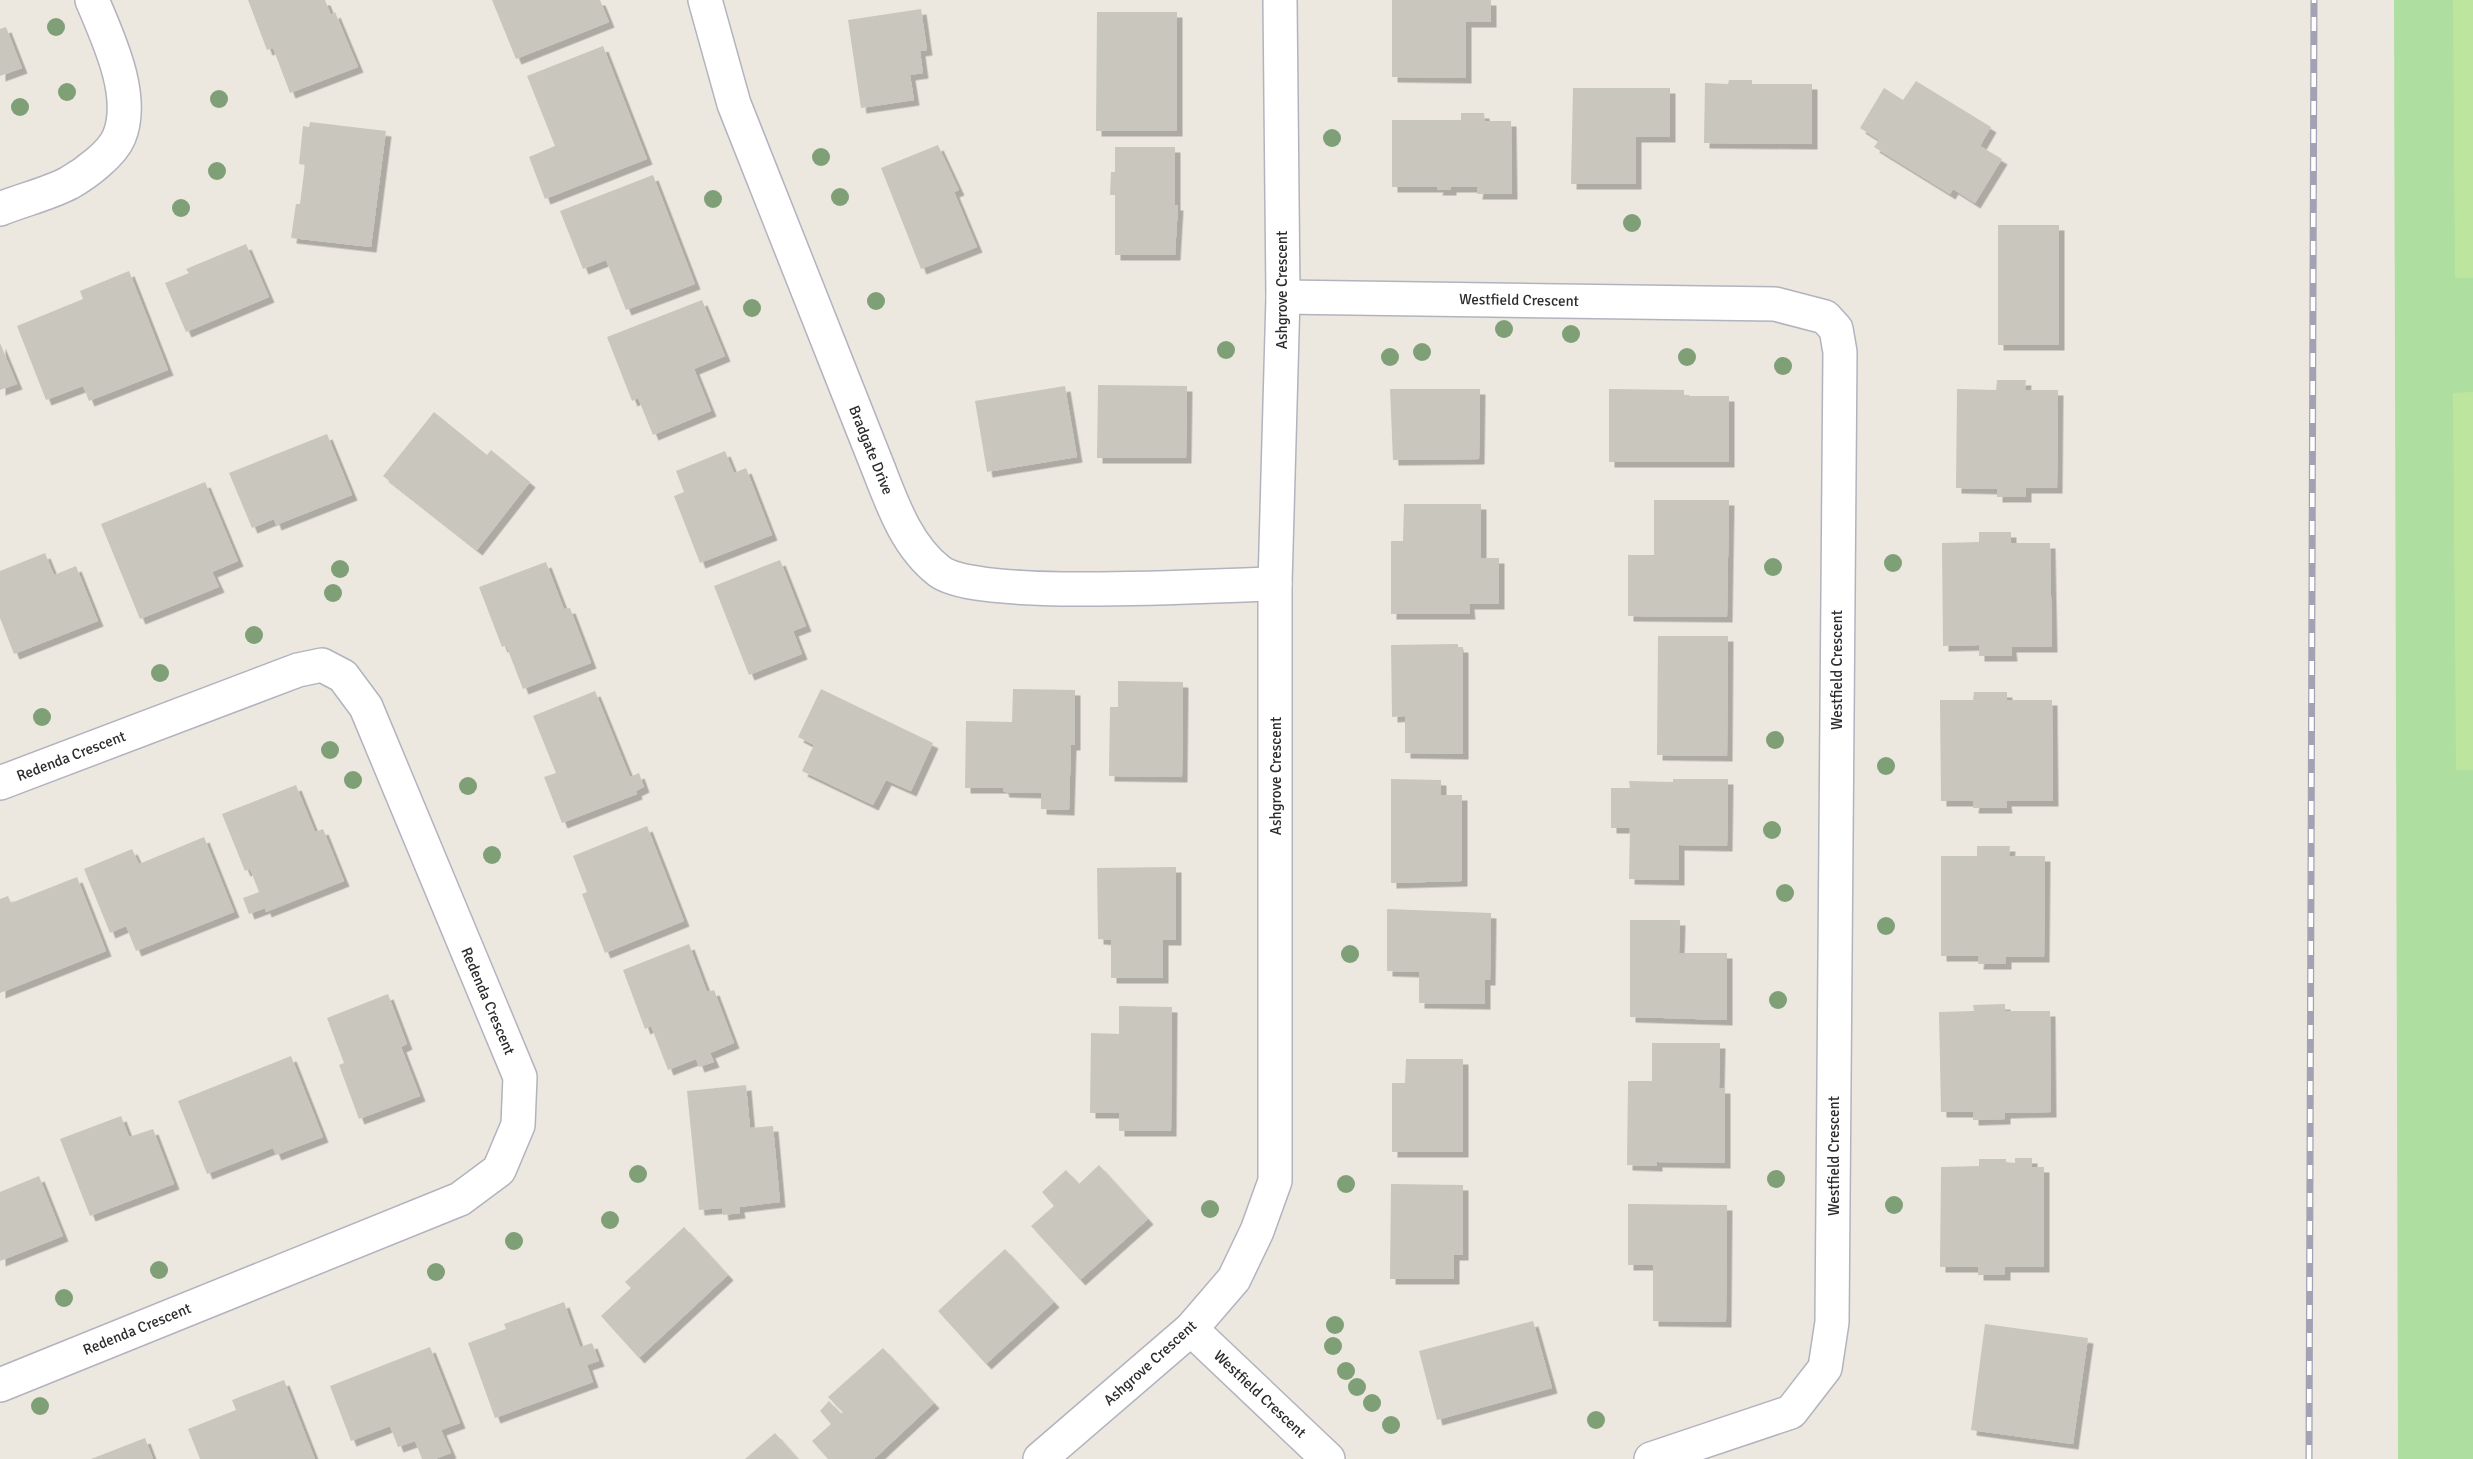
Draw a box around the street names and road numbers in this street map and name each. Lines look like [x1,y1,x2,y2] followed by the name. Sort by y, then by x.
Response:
[1273,231,1291,349] street label: Ashgrove Crescent
[1459,290,1579,310] street label: Westfield Crescent
[845,403,897,497] street label: Bradgate Drive
[1828,610,1846,730] street label: Westfield Crescent
[1267,717,1285,835] street label: Ashgrove Crescent
[14,727,128,785] street label: Redenda Crescent
[457,944,519,1058] street label: Redenda Crescent
[1825,1096,1843,1216] street label: Westfield Crescent
[80,1299,194,1359] street label: Redenda Crescent
[1100,1317,1200,1409] street label: Ashgrove Crescent
[1210,1347,1310,1441] street label: Westfield Crescent

